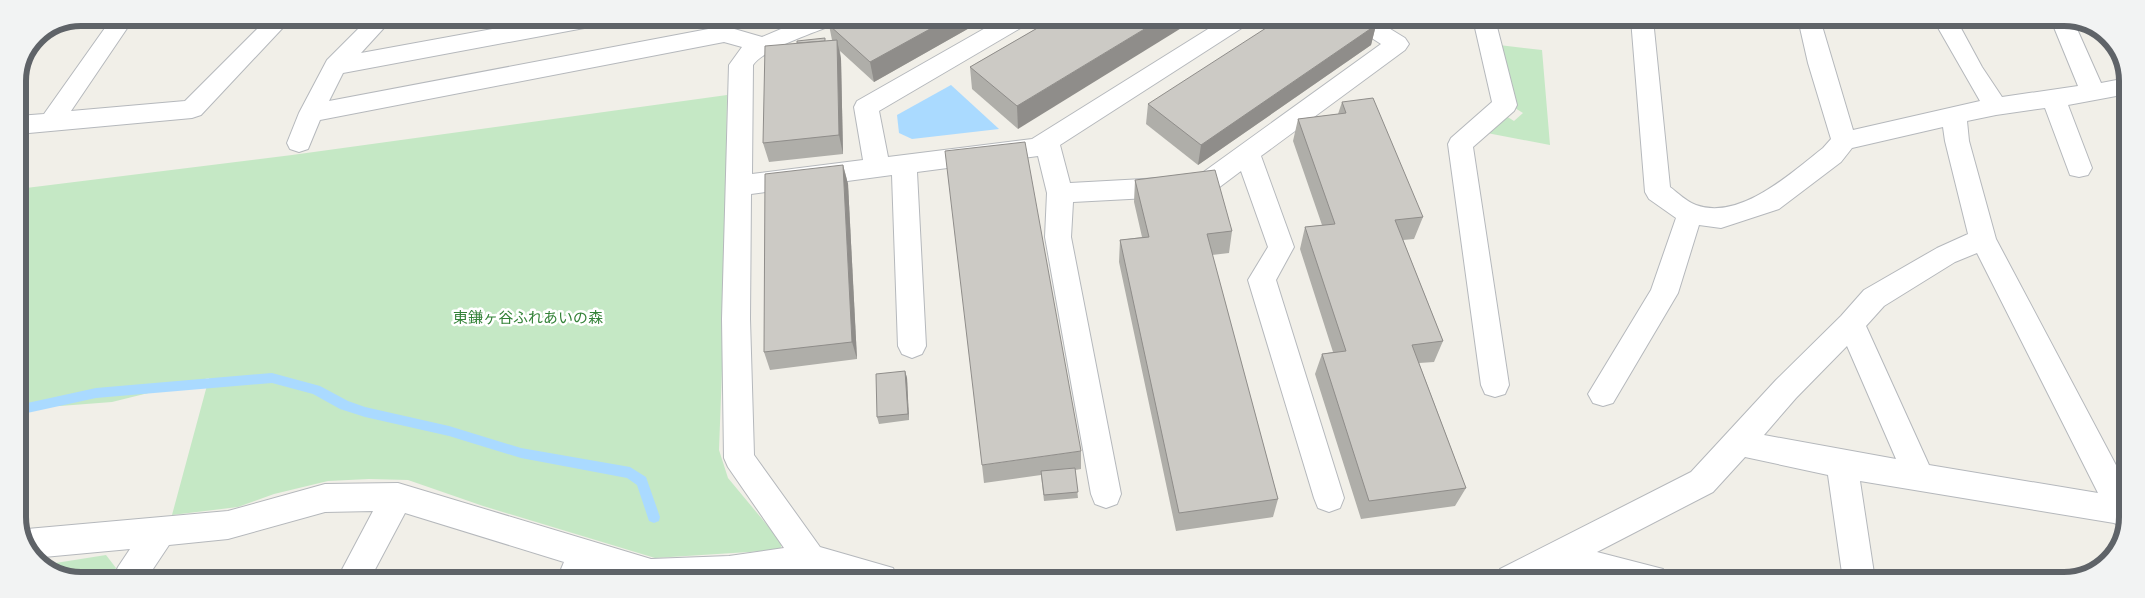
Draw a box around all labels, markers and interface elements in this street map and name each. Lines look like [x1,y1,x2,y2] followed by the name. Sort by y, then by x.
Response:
[453,309,603,326] park label: 東鎌ヶ谷ふれあいの森

